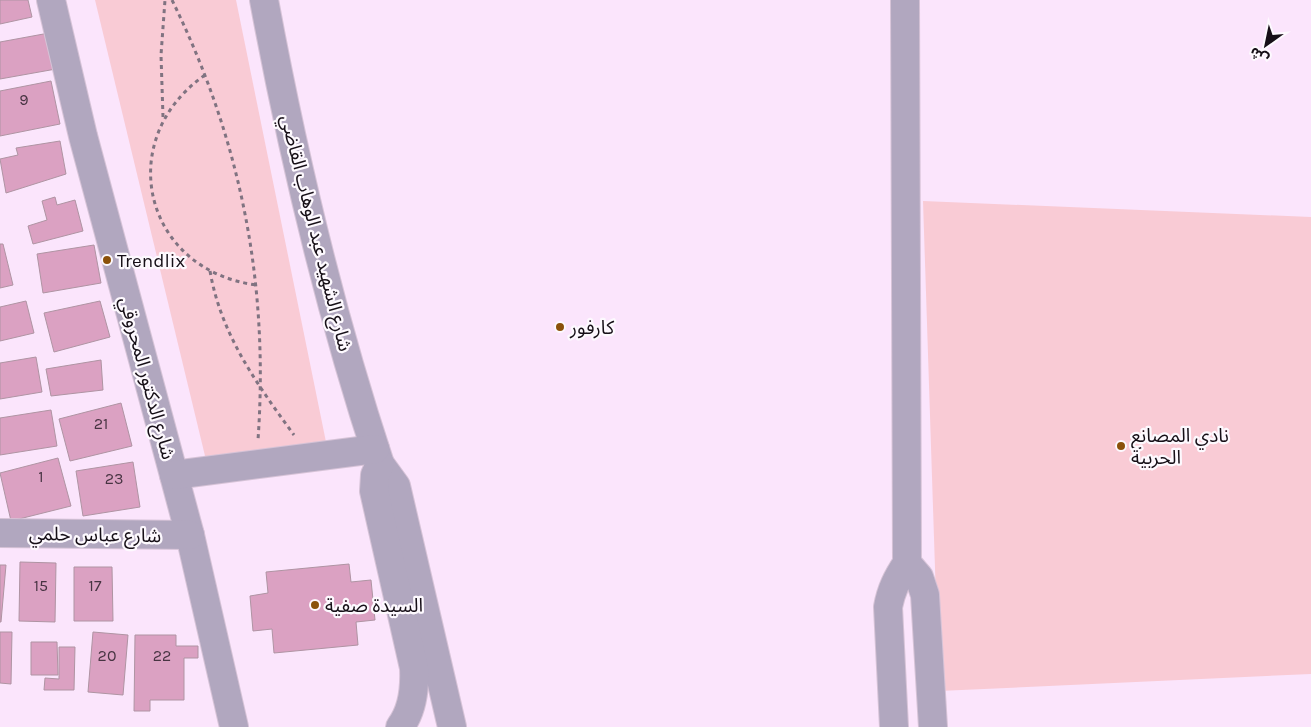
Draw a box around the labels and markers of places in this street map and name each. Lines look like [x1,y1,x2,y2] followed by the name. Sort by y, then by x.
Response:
[117,250,185,272] place label: Trendlix
[101,254,113,266] marker: Trendlix
[569,317,615,339] place label: كارفور
[554,321,566,333] marker: كارفور
[1131,425,1229,469] place label: نادي المصانع الحربية
[1115,440,1127,452] marker: نادي المصانع الحربية
[325,595,423,617] place label: السيدة صفية
[309,599,321,611] marker: السيدة صفية

